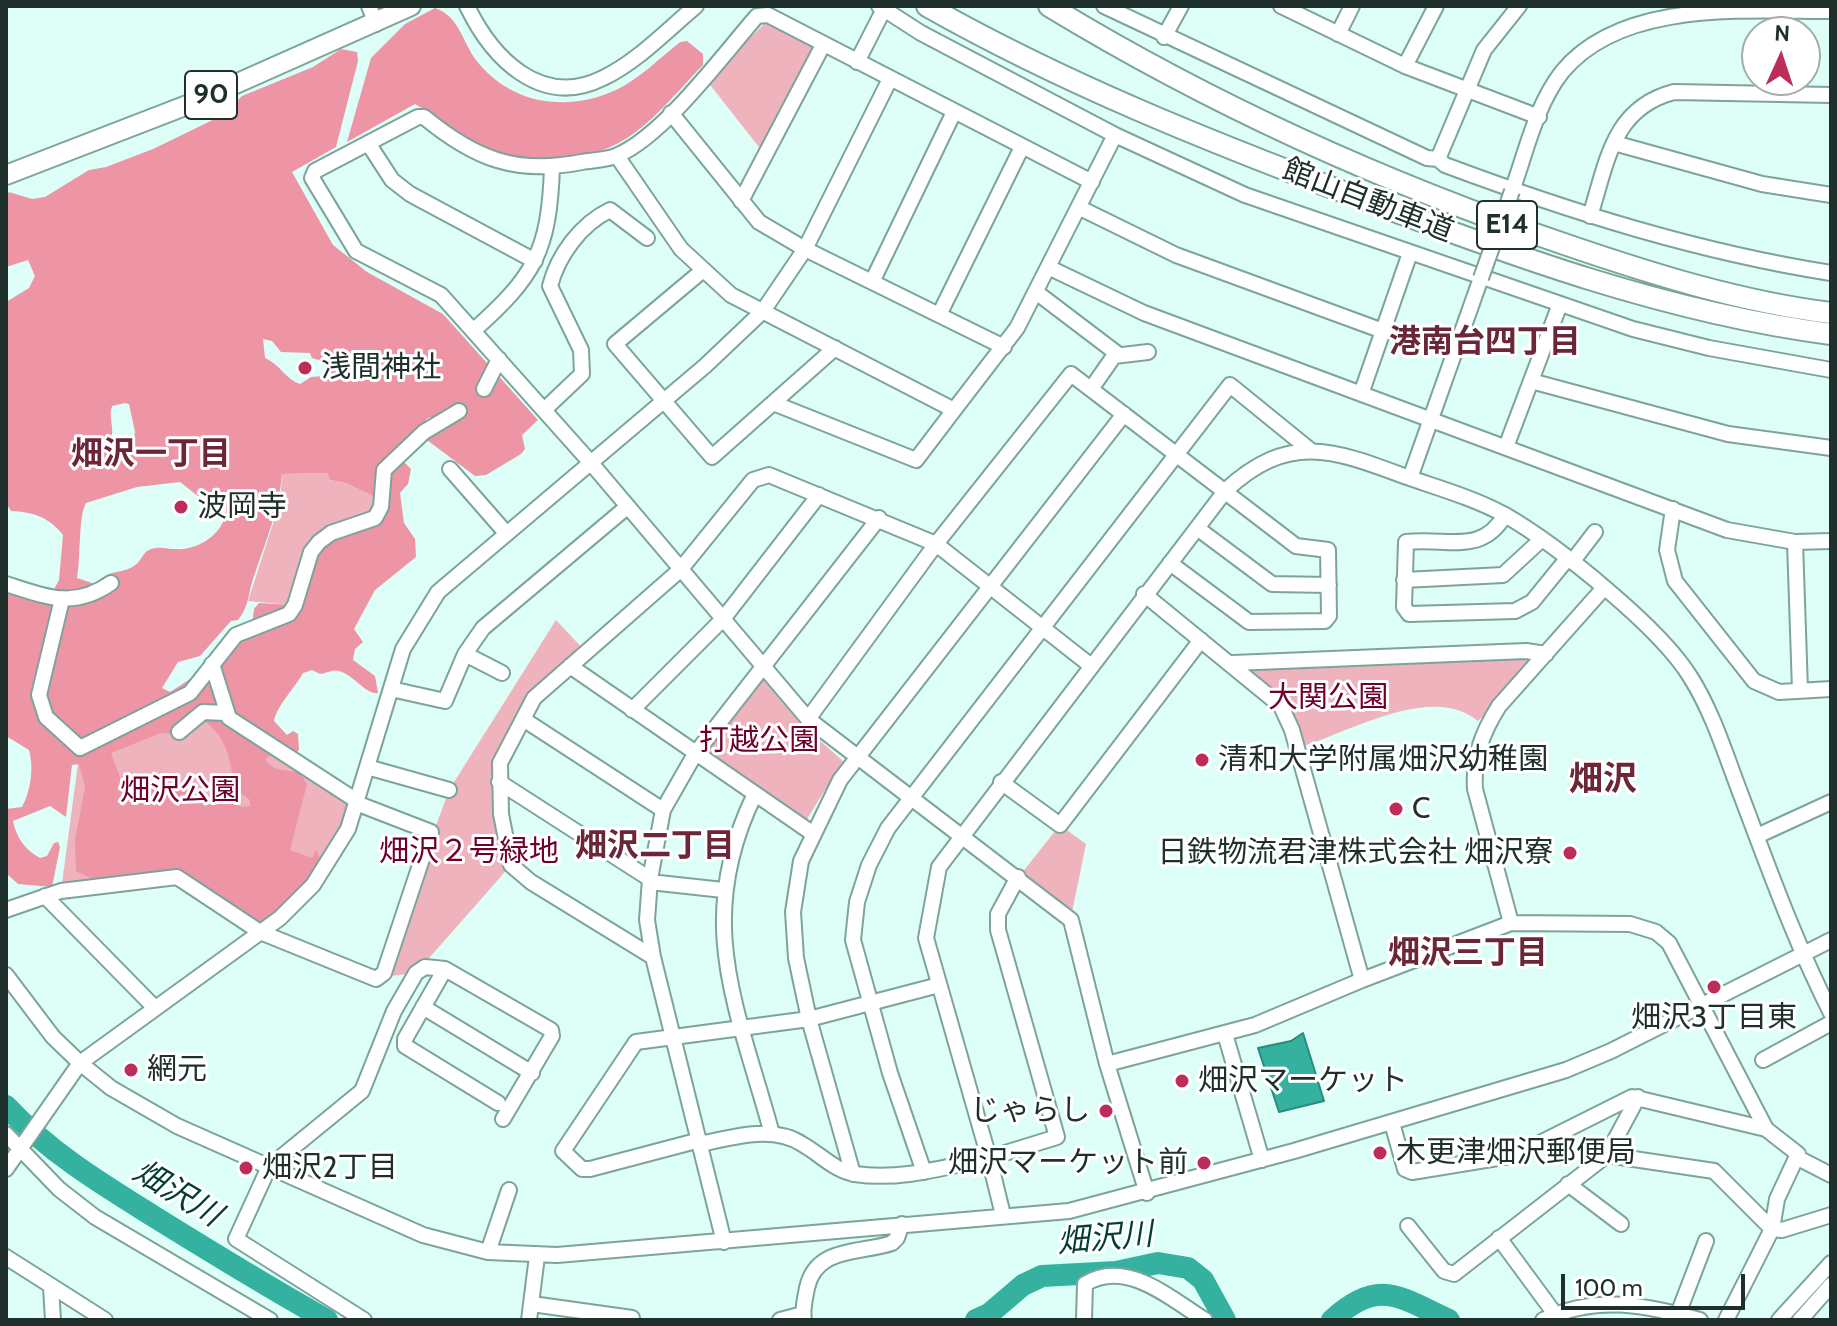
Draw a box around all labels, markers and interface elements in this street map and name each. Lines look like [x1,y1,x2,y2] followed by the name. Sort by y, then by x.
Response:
[1741,16,1821,96] north arrow
[1774,20,1791,47] text: N
[185,71,237,119] road number: 90
[1278,152,1458,250] street label: 館山自動車道
[1477,201,1537,249] road number: E14
[1389,324,1581,362] district label: 港南台四丁目
[321,350,441,386] place label: 浅間神社
[296,359,314,377] marker: 浅間神社
[71,436,231,474] district label: 畑沢一丁目
[197,489,287,525] place label: 波岡寺
[172,498,190,516] marker: 波岡寺
[1268,680,1388,716] park label: 大関公園
[699,723,819,759] park label: 打越公園
[1218,742,1548,778] place label: 清和大学附属畑沢幼稚園
[1193,751,1211,769] marker: 清和大学附属畑沢幼稚園
[1569,760,1637,800] district label: 畑沢
[120,773,240,809] park label: 畑沢公園
[1412,791,1430,827] place label: C
[1387,800,1405,818] marker: C
[575,828,735,866] district label: 畑沢二丁目
[379,834,559,870] park label: 畑沢２号緑地
[1157,835,1554,871] place label: 日鉄物流君津株式会社 畑沢寮
[1561,844,1579,862] marker: 日鉄物流君津株式会社 畑沢寮
[1388,935,1548,973] district label: 畑沢三丁目
[1705,978,1723,996] marker: 畑沢3丁目東
[1631,1000,1797,1036] place label: 畑沢3丁目東
[147,1052,207,1088] place label: 網元
[122,1061,140,1079] marker: 網元
[1198,1063,1408,1099] place label: 畑沢マーケット
[1173,1072,1191,1090] marker: 畑沢マーケット
[970,1093,1090,1129] place label: じゃらし
[1097,1102,1115,1120] marker: じゃらし
[1396,1135,1636,1171] place label: 木更津畑沢郵便局
[1371,1144,1389,1162] marker: 木更津畑沢郵便局
[948,1145,1188,1181] place label: 畑沢マーケット前
[262,1150,398,1186] place label: 畑沢2丁目
[126,1153,228,1235] water label: 畑沢川
[1195,1154,1213,1172] marker: 畑沢マーケット前
[237,1159,255,1177] marker: 畑沢2丁目
[1056,1216,1154,1262] water label: 畑沢川
[1565,1258,1749,1308] scale bar
[1575,1273,1643,1302] text: 100 m

